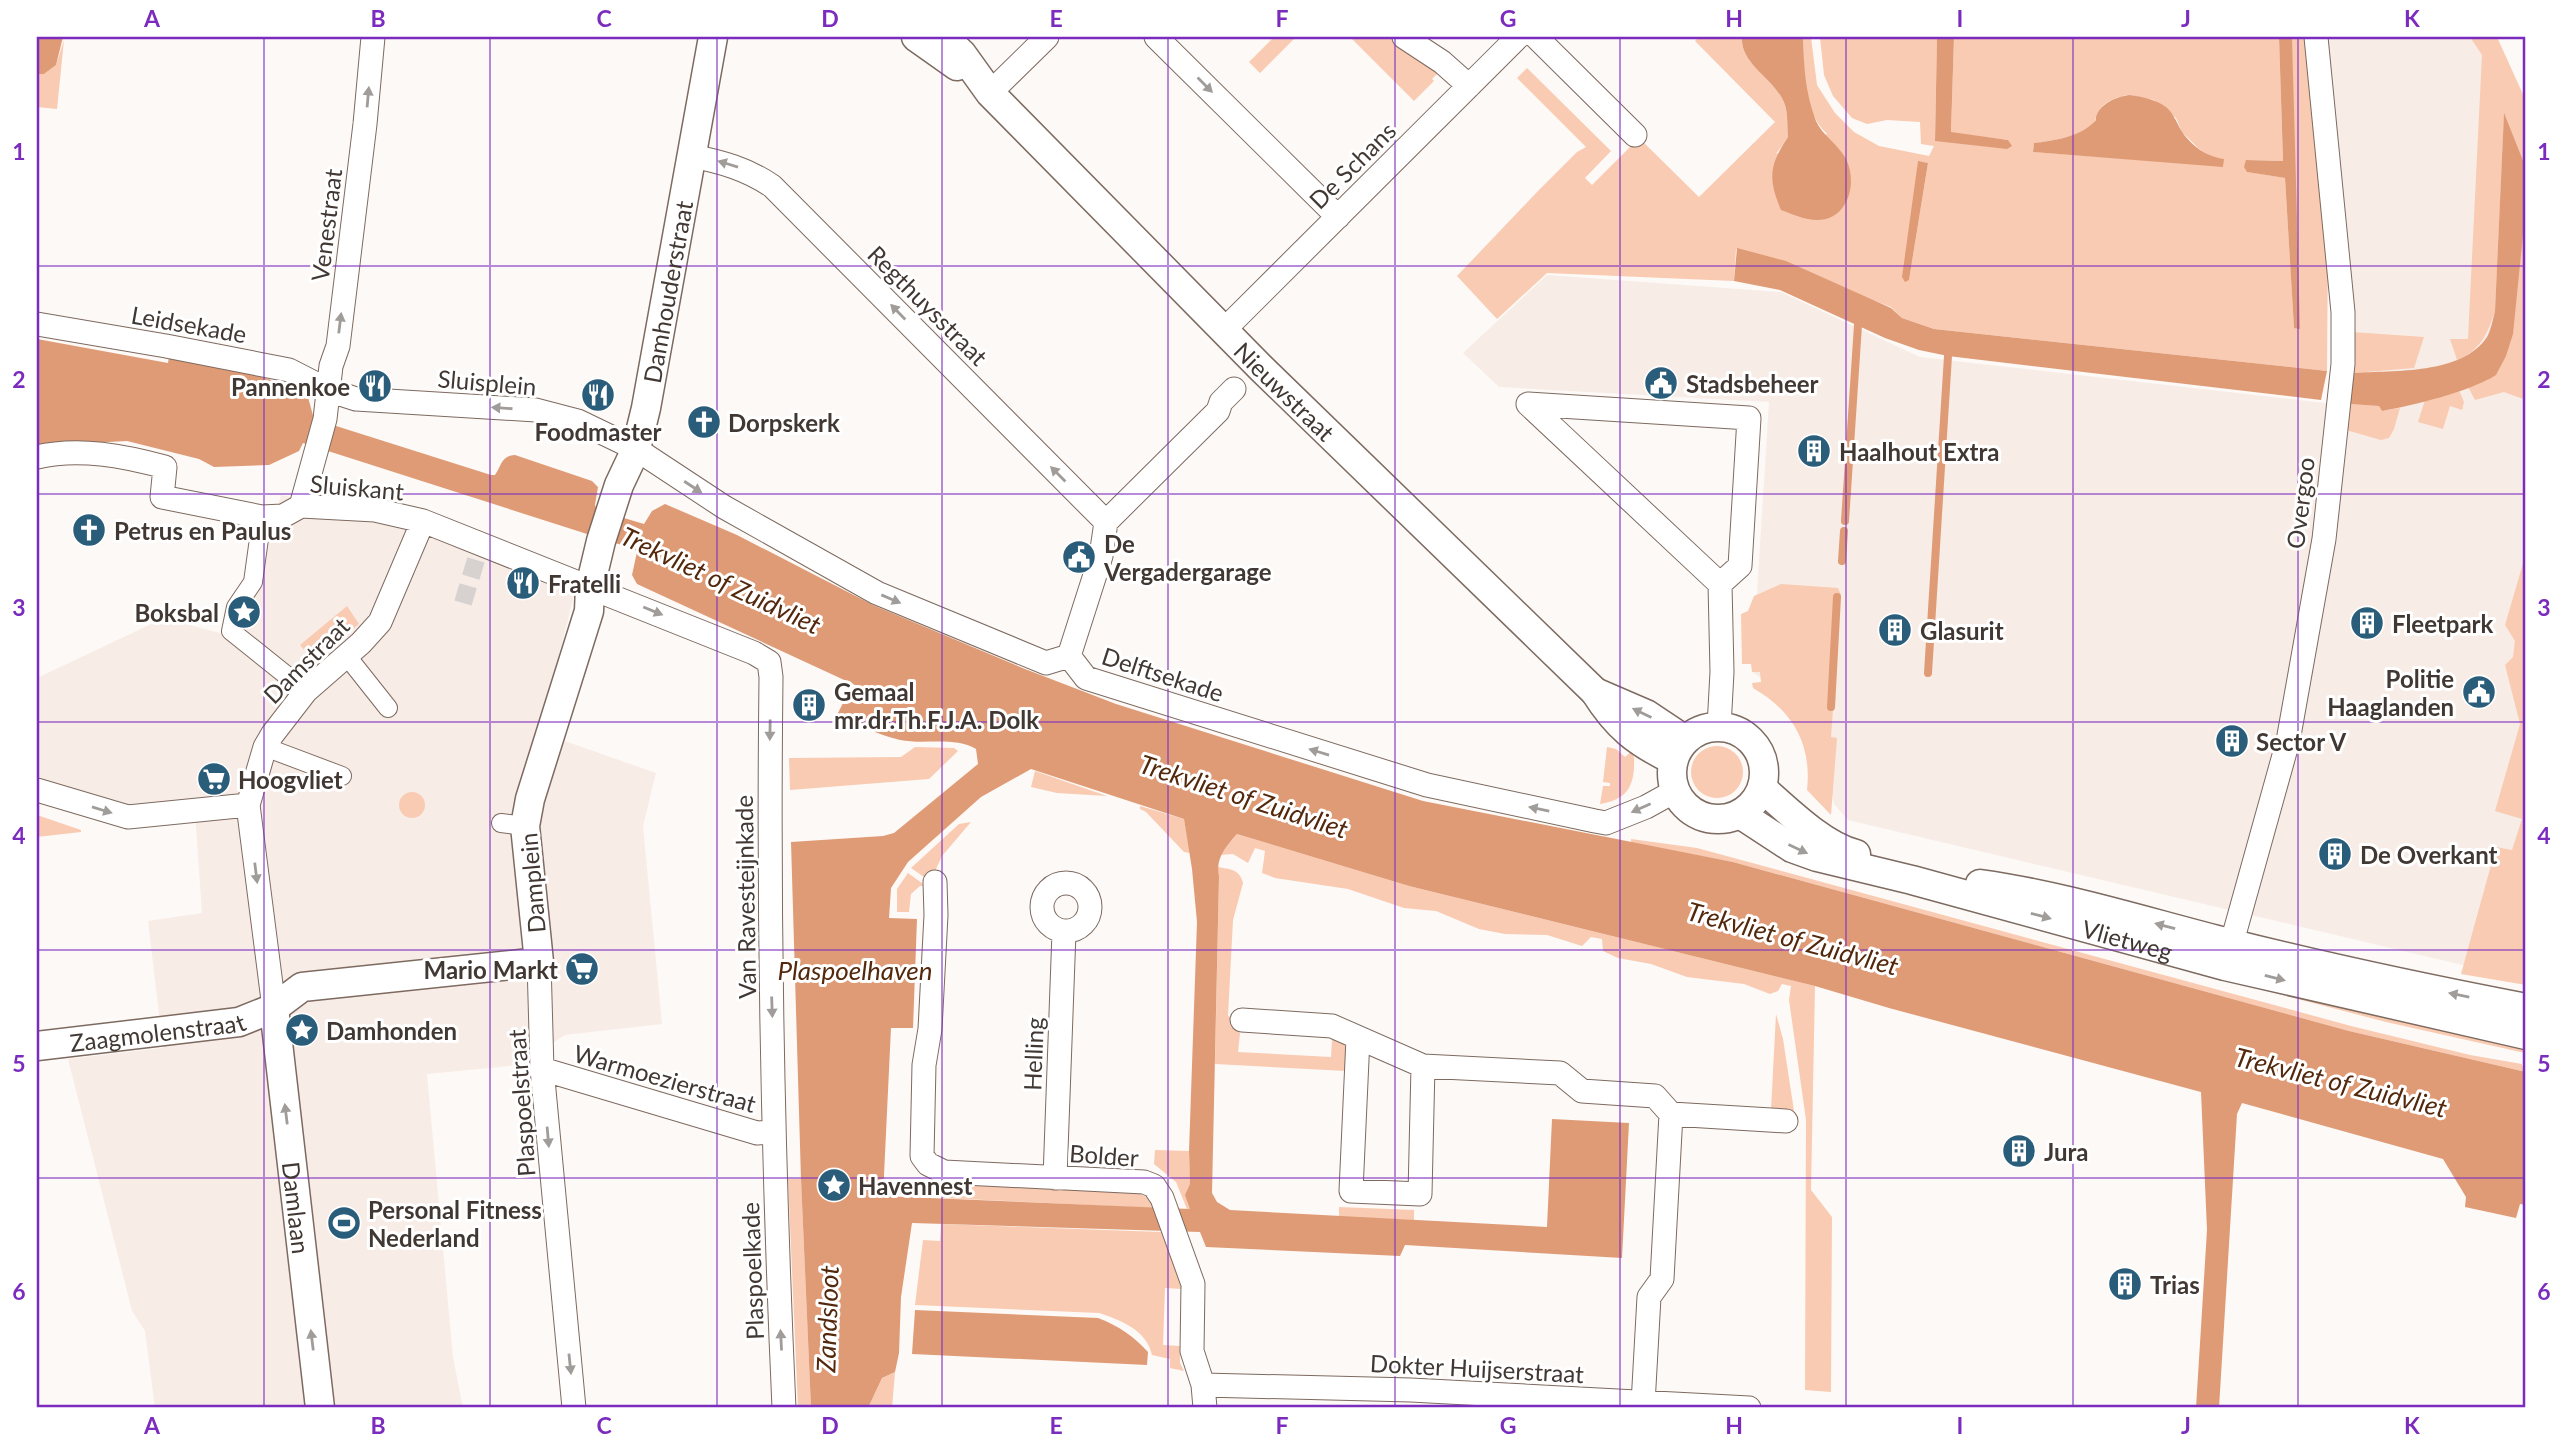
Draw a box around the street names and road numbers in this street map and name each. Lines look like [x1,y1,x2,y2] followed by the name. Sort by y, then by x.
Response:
[1303,116,1401,214] street label: De Schans
[305,167,347,283] street label: Venestraat
[636,198,698,385] street label: Damhouderstraat
[862,239,994,371] street label: Regthuysstraat
[129,300,249,348] street label: Leidsekade
[1229,336,1341,447] street label: Nieuwstraat
[436,363,538,401] street label: Sluisplein
[2280,456,2320,550] street label: Overgoo
[309,468,405,506] street label: Sluiskant
[257,611,355,709] street label: Damstraat
[1099,641,1227,707] street label: Delftsekade
[729,795,761,999] street label: Van Ravesteijnkade
[513,832,551,934] street label: Damplein
[2079,913,2176,965] street label: Vlietweg
[68,1006,250,1056] street label: Zaagmolenstraat
[1017,1017,1049,1091] street label: Helling
[501,1028,541,1178] street label: Plaspoelstraat
[571,1038,760,1118] street label: Warmoezierstraat
[1068,1138,1140,1172] street label: Bolder
[277,1160,317,1255] street label: Damlaan
[735,1202,769,1340] street label: Plaspoelkade
[1369,1348,1585,1388] street label: Dokter Huijserstraat

